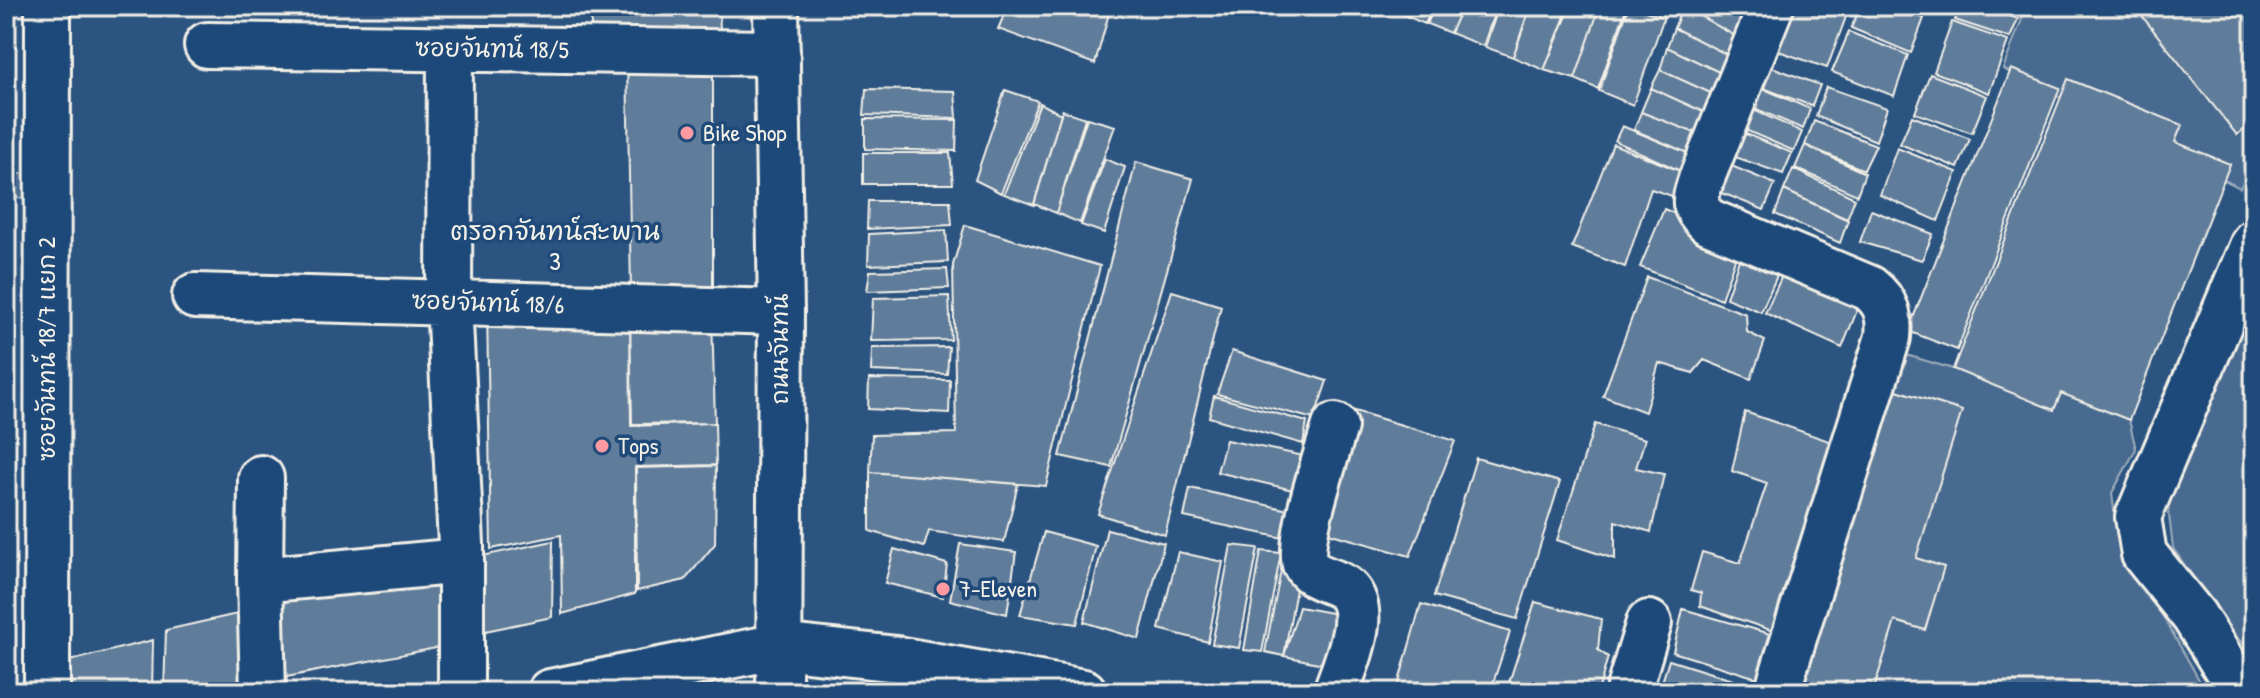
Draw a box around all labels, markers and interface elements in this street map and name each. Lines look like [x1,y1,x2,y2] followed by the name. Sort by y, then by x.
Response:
[415,31,569,65] street label: ซอยจันทน์ 18/5
[703,116,787,148] place label: Bike Shop
[678,124,696,142] marker: Bike Shop
[450,213,660,278] district label: ตรอกจันทน์สะพาน 3
[30,237,62,461] street label: ซอยจันทน์ 18/7 แยก 2
[411,283,565,321] street label: ซอยจันทน์ 18/6
[763,294,795,404] street label: ถนนจันทน์
[618,429,658,461] place label: Tops
[593,437,611,455] marker: Tops
[959,572,1037,604] place label: 7-Eleven
[934,580,952,598] marker: 7-Eleven

